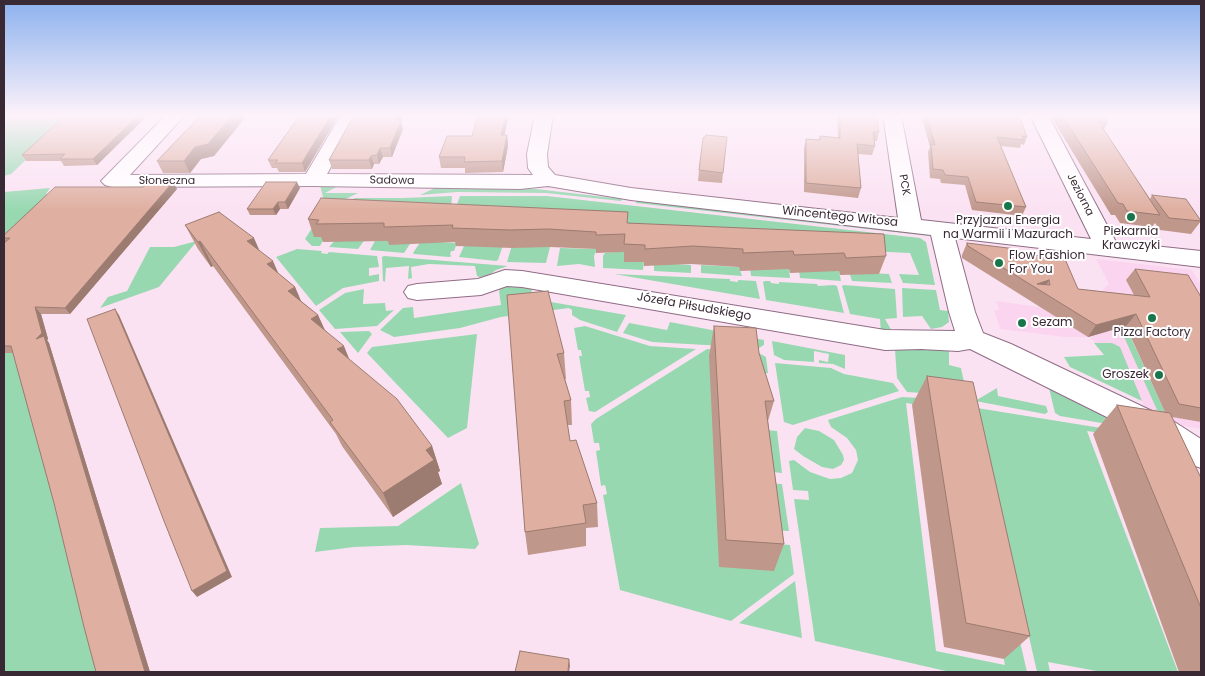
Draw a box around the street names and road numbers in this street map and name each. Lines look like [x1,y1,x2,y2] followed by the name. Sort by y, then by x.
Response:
[1064,172,1096,218] street label: Jeziorna
[896,173,912,197] street label: PCK
[139,174,195,188] street label: Słoneczna
[369,174,415,188] street label: Sadowa
[781,204,899,230] street label: Wincentego Witosa
[636,290,752,324] street label: Józefa Piłsudskiego

